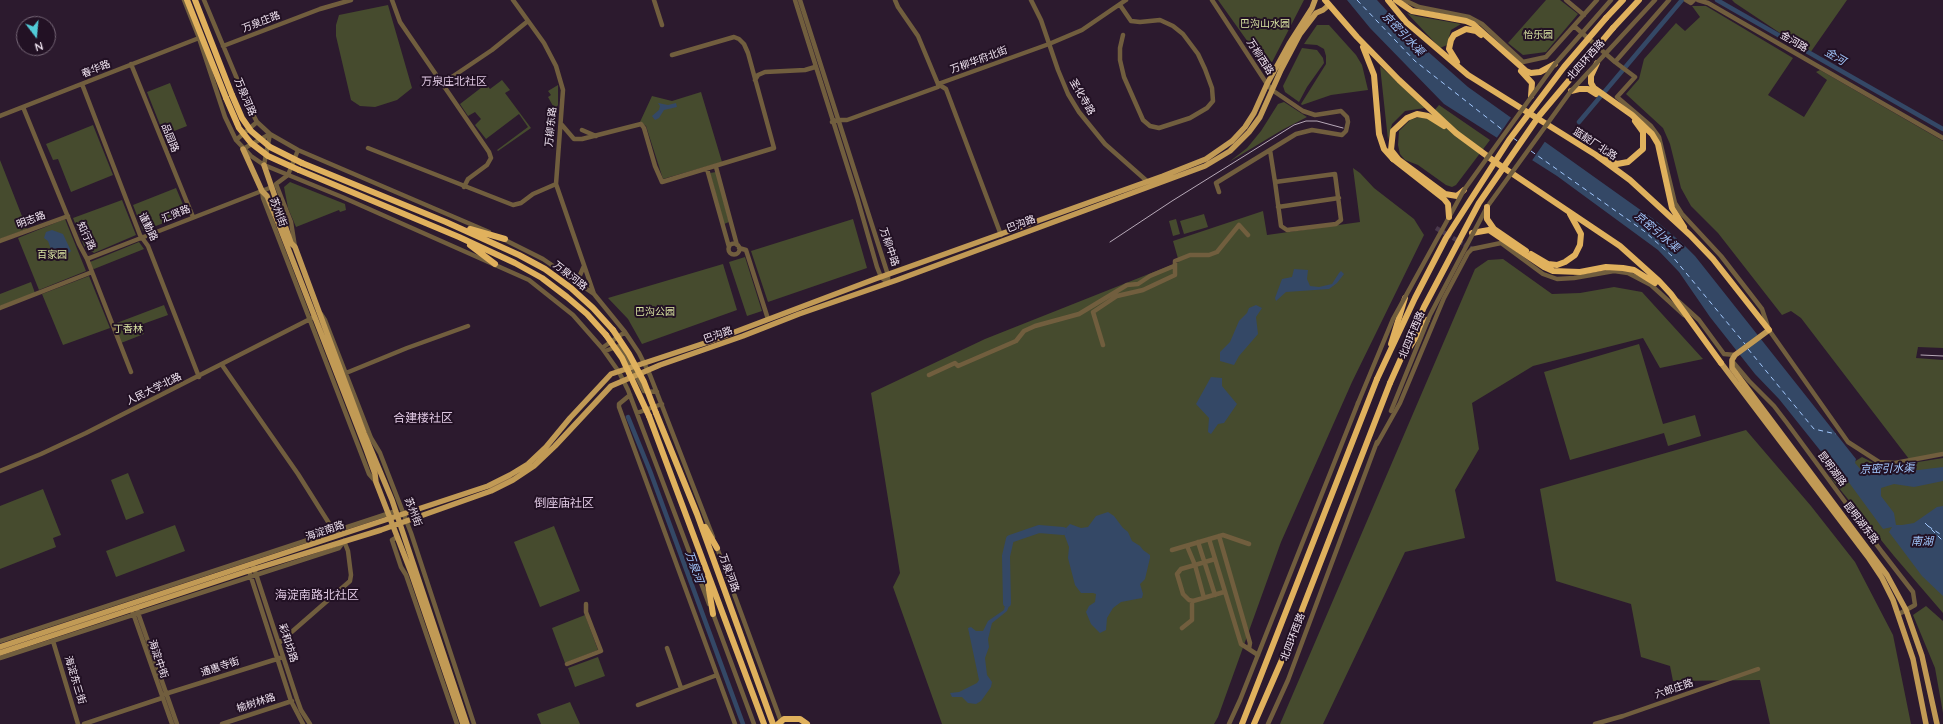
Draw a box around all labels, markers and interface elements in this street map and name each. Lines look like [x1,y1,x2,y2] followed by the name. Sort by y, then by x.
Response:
[240,9,282,35] street label: 万泉庄路
[1379,10,1427,58] water label: 京密引水渠
[16,16,56,56] north arrow
[1240,18,1290,30] park label: 巴沟山水园
[1523,29,1553,41] park label: 怡乐园
[1778,29,1810,55] street label: 金河路
[1244,37,1276,77] street label: 万柳西路
[1565,37,1607,83] street label: 北四环西路
[33,39,45,54] text: N
[949,44,1009,76] street label: 万柳华府北街
[1822,46,1848,68] water label: 金河
[80,58,112,80] street label: 春华路
[421,75,487,89] district label: 万泉庄北社区
[232,76,258,118] street label: 万泉河路
[1067,77,1097,117] street label: 圣化寺路
[543,106,559,148] street label: 万柳东路
[159,122,181,154] street label: 品园路
[1571,125,1619,163] street label: 蓝靛厂北路
[267,196,289,228] street label: 苏州街
[160,203,192,225] street label: 汇贤路
[15,209,47,231] street label: 明志路
[1632,209,1682,255] water label: 京密引水渠
[136,211,160,243] street label: 谨勤路
[1005,213,1037,235] street label: 巴沟路
[74,220,98,252] street label: 知行路
[877,226,901,268] street label: 万柳中路
[37,249,67,261] park label: 百家园
[551,259,589,293] street label: 万泉河路
[635,306,675,318] park label: 巴沟公园
[1397,310,1427,360] street label: 北四环西路
[113,323,143,335] park label: 丁香林
[702,324,734,346] street label: 巴沟路
[124,370,184,408] street label: 人民大学北路
[393,411,453,425] district label: 合建楼社区
[1815,449,1849,489] street label: 昆明湖路
[1859,461,1915,477] water label: 京密引水渠
[402,496,424,528] street label: 苏州街
[534,496,594,510] district label: 倒座庙社区
[1841,500,1881,546] street label: 昆明湖东路
[304,519,346,543] street label: 海淀南路
[1911,535,1933,549] water label: 南湖
[682,549,706,585] water label: 万泉河
[717,552,741,594] street label: 万泉河路
[275,588,359,602] district label: 海淀南路北社区
[1278,612,1308,662] street label: 北四环西路
[276,622,300,664] street label: 彩和坊路
[146,638,170,680] street label: 海淀中街
[62,654,88,706] street label: 海淀东三街
[199,655,241,679] street label: 通惠寺街
[1653,677,1695,701] street label: 六郎庄路
[235,691,277,715] street label: 榆树林路

